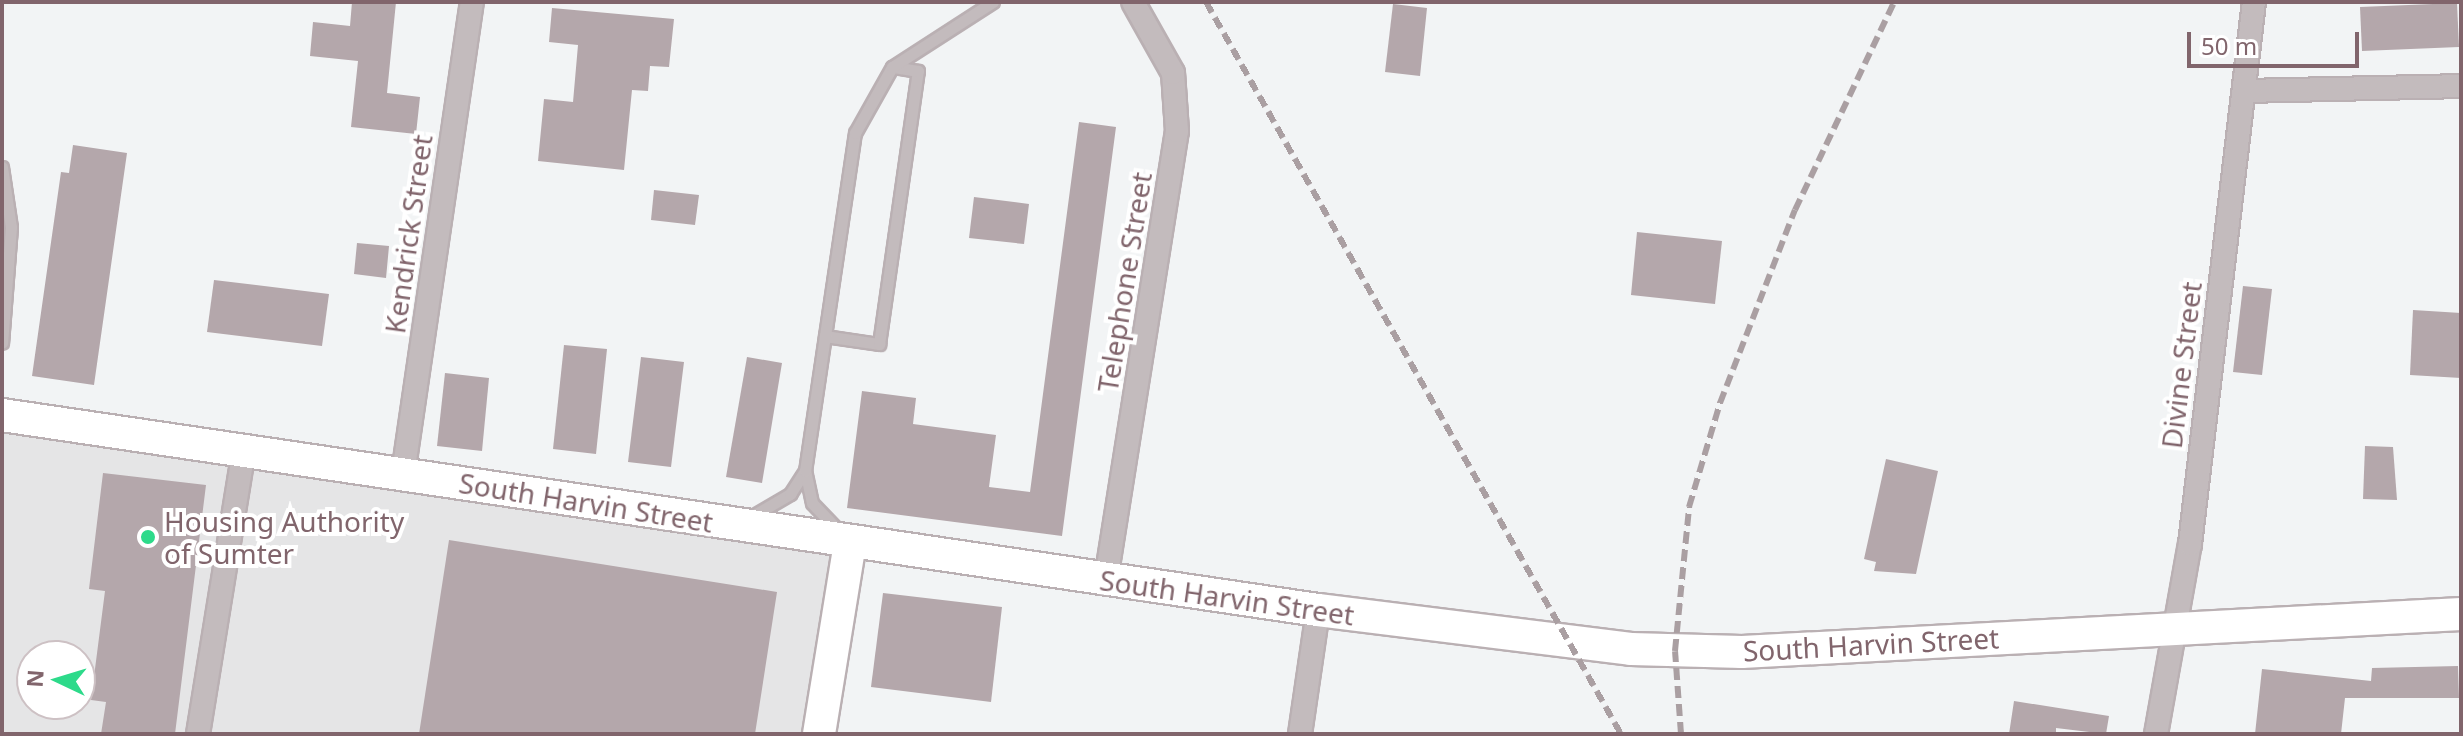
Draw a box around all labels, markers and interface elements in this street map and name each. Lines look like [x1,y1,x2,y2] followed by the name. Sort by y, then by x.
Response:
[2191,16,2363,66] scale bar
[2201,29,2257,62] text: 50 m
[377,132,439,336] street label: Kendrick Street
[1090,170,1158,394] street label: Telephone Street
[2154,280,2208,450] street label: Divine Street
[457,465,715,539] street label: South Harvin Street
[164,504,404,570] place label: Housing Authority of Sumter
[139,528,157,546] marker: Housing Authority of Sumter
[1098,563,1356,631] street label: South Harvin Street
[1742,621,2000,667] street label: South Harvin Street
[16,640,96,720] north arrow
[18,669,50,688] text: N

